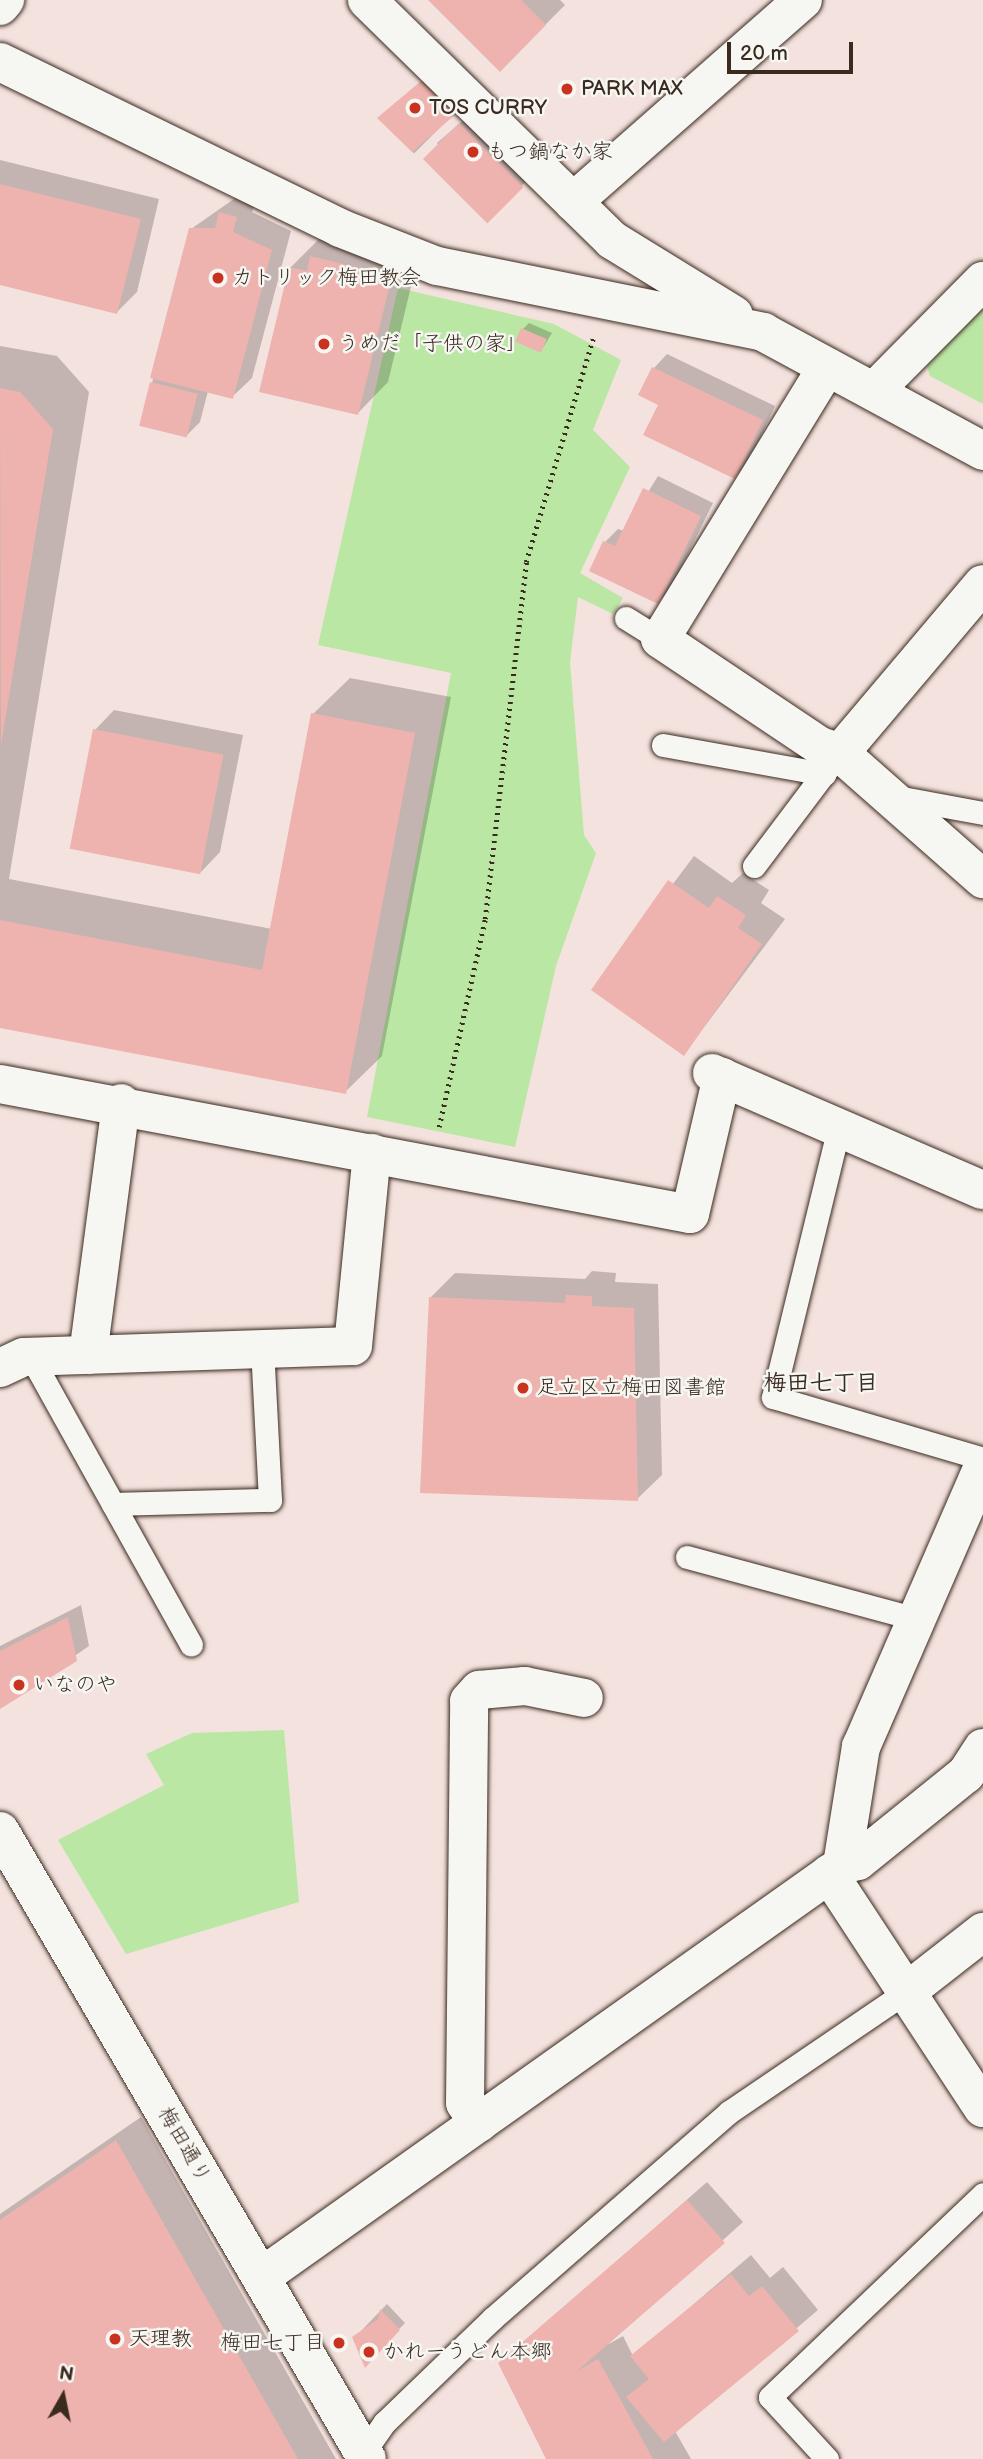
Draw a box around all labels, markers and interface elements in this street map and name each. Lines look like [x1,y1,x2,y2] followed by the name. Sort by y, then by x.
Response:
[731,28,857,72] scale bar
[740,41,788,66] text: 20 m
[581,76,683,102] place label: PARK MAX
[559,81,575,97] marker: PARK MAX
[429,95,547,121] place label: TOS CURRY
[407,100,423,116] marker: TOS CURRY
[487,139,613,165] place label: もつ鍋なか家
[465,144,481,160] marker: もつ鍋なか家
[232,265,421,291] place label: カトリック梅田教会
[210,270,226,286] marker: カトリック梅田教会
[338,331,527,357] place label: うめだ「子供の家」
[316,336,332,352] marker: うめだ「子供の家」
[764,1369,878,1397] district label: 梅田七丁目
[537,1375,726,1401] place label: 足立区立梅田図書館
[515,1380,531,1396] marker: 足立区立梅田図書館
[33,1672,117,1698] place label: いなのや
[11,1677,27,1693] marker: いなのや
[152,2102,216,2188] street label: 梅田通り
[129,2326,192,2352] place label: 天理教
[220,2330,325,2356] place label: 梅田七丁目
[107,2331,123,2347] marker: 天理教
[331,2335,347,2351] marker: 梅田七丁目
[383,2339,551,2365] place label: かれーうどん本郷
[361,2344,377,2360] marker: かれーうどん本郷
[28,2361,98,2431] north arrow
[58,2362,75,2387] text: N

